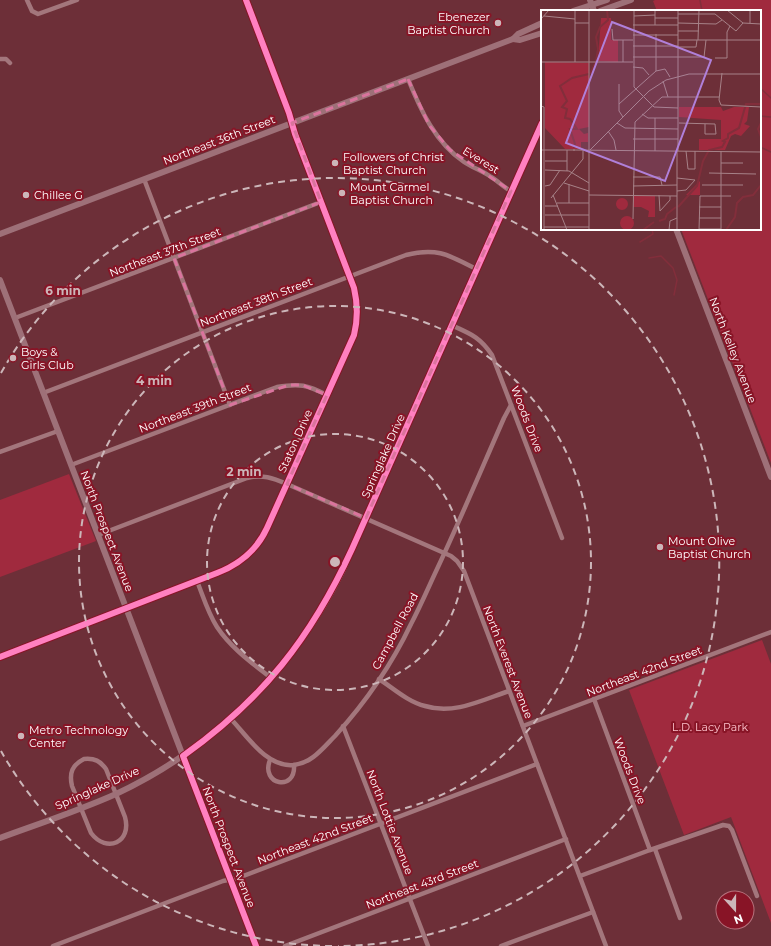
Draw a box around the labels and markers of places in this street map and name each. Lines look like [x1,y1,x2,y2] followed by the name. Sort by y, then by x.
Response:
[407,10,490,37] place label: Ebenezer Baptist Church
[493,18,503,28] marker: Ebenezer Baptist Church
[343,150,444,177] place label: Followers of Christ Baptist Church
[330,158,340,168] marker: Followers of Christ Baptist Church
[350,180,433,207] place label: Mount Carmel Baptist Church
[34,188,83,202] place label: Chillee G
[337,188,347,198] marker: Mount Carmel Baptist Church
[21,190,31,200] marker: Chillee G
[21,345,74,372] place label: Boys & Girls Club
[8,353,18,363] marker: Boys & Girls Club
[668,534,751,561] place label: Mount Olive Baptist Church
[655,542,665,552] marker: Mount Olive Baptist Church
[328,555,342,569] centre of rings
[29,723,128,750] place label: Metro Technology Center
[16,731,26,741] marker: Metro Technology Center

